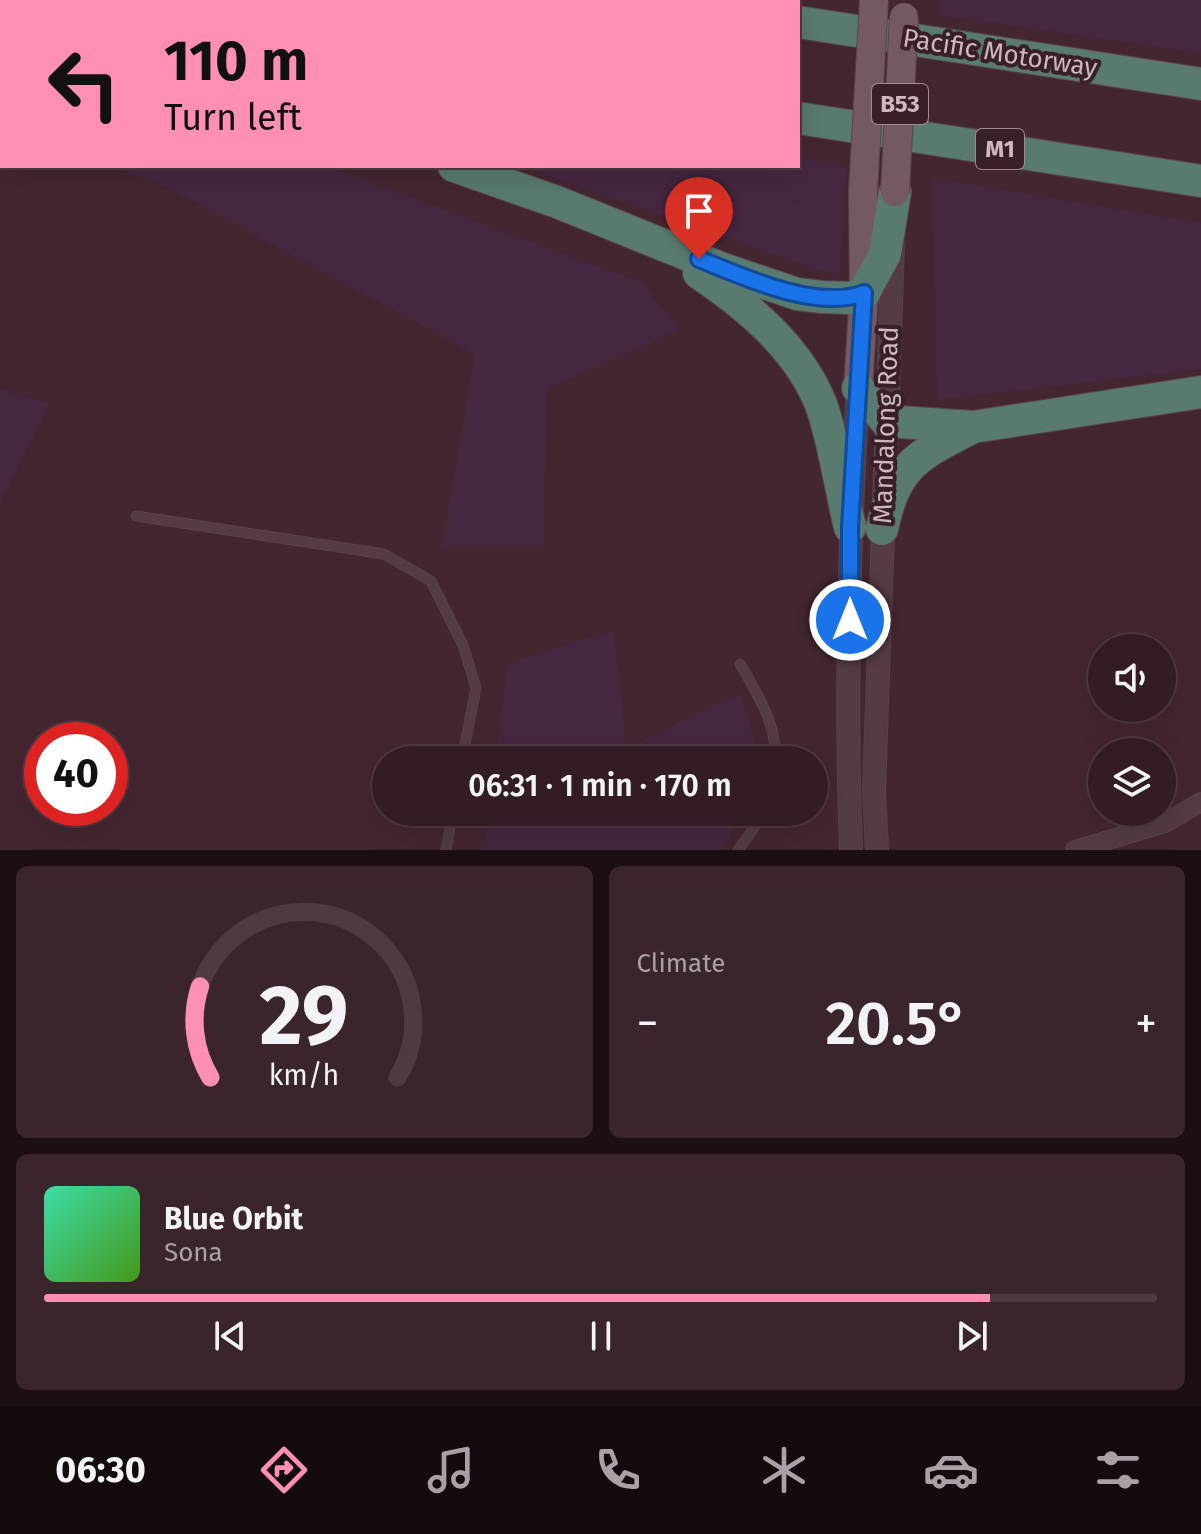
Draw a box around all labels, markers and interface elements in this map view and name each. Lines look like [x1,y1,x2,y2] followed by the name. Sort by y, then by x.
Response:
[901,22,1100,84] street label: Pacific Motorway
[164,28,308,95] text: 110 m
[32,32,136,136] icon: left
[872,84,928,124] road number: B53
[164,96,302,140] text: Turn left
[976,129,1024,169] road number: M1
[665,177,733,259] pin
[677,189,721,233] icon: arrive
[867,326,905,524] street label: Mandalong Road
[808,578,892,662] position arrow
[1088,634,1176,826] map controls
[1088,634,1176,722] button: sound
[24,722,128,826] speed limit sign: 40
[1088,738,1176,826] button: layers
[468,768,732,804] text: 06:31 · 1 min · 170 m
[637,948,725,979] text: Climate
[260,966,349,1066] text: 29
[825,988,968,1060] text: 20.5°
[637,997,659,1050] text: −
[1135,997,1157,1050] text: +
[269,1058,340,1093] text: km/h
[164,1201,303,1237] text: Blue Orbit
[164,1237,223,1268] text: Sona
[208,1314,252,1358] icon: previous
[579,1314,623,1358] icon: pause
[950,1314,994,1358] icon: next
[256,1442,312,1498] icon: directions
[423,1442,479,1498] icon: music
[590,1442,646,1498] icon: phone
[756,1442,812,1498] icon: climate
[923,1442,979,1498] icon: car
[1090,1442,1146,1498] icon: filters
[55,1448,146,1492] text: 06:30

